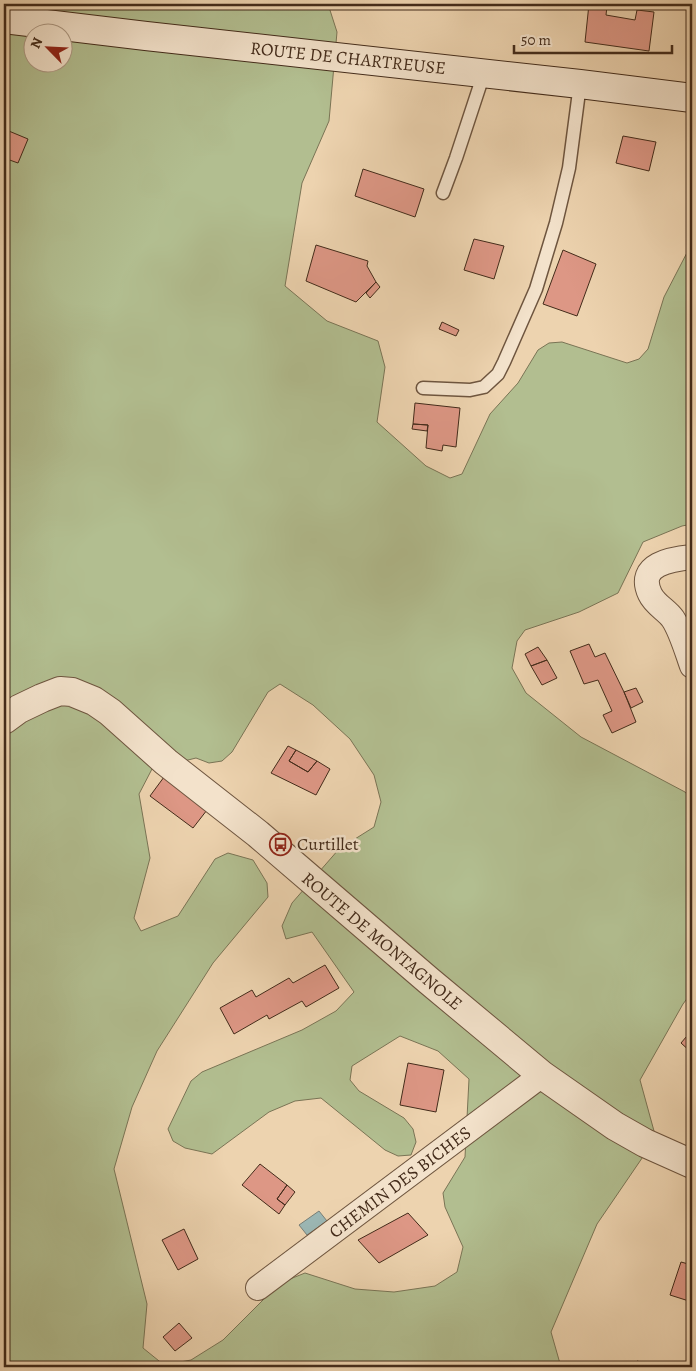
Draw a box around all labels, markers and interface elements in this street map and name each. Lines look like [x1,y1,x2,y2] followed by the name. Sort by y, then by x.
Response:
[22,22,72,72] north arrow
[514,22,671,54] scale bar
[521,30,551,50] text: 50 m
[26,34,47,51] text: N
[249,36,447,80] street label: ROUTE DE CHARTREUSE
[269,832,293,856] bus stop icon: Curtillet
[297,832,359,856] place label: Curtillet
[297,867,467,1015] street label: ROUTE DE MONTAGNOLE
[324,1121,476,1243] street label: CHEMIN DES BICHES

